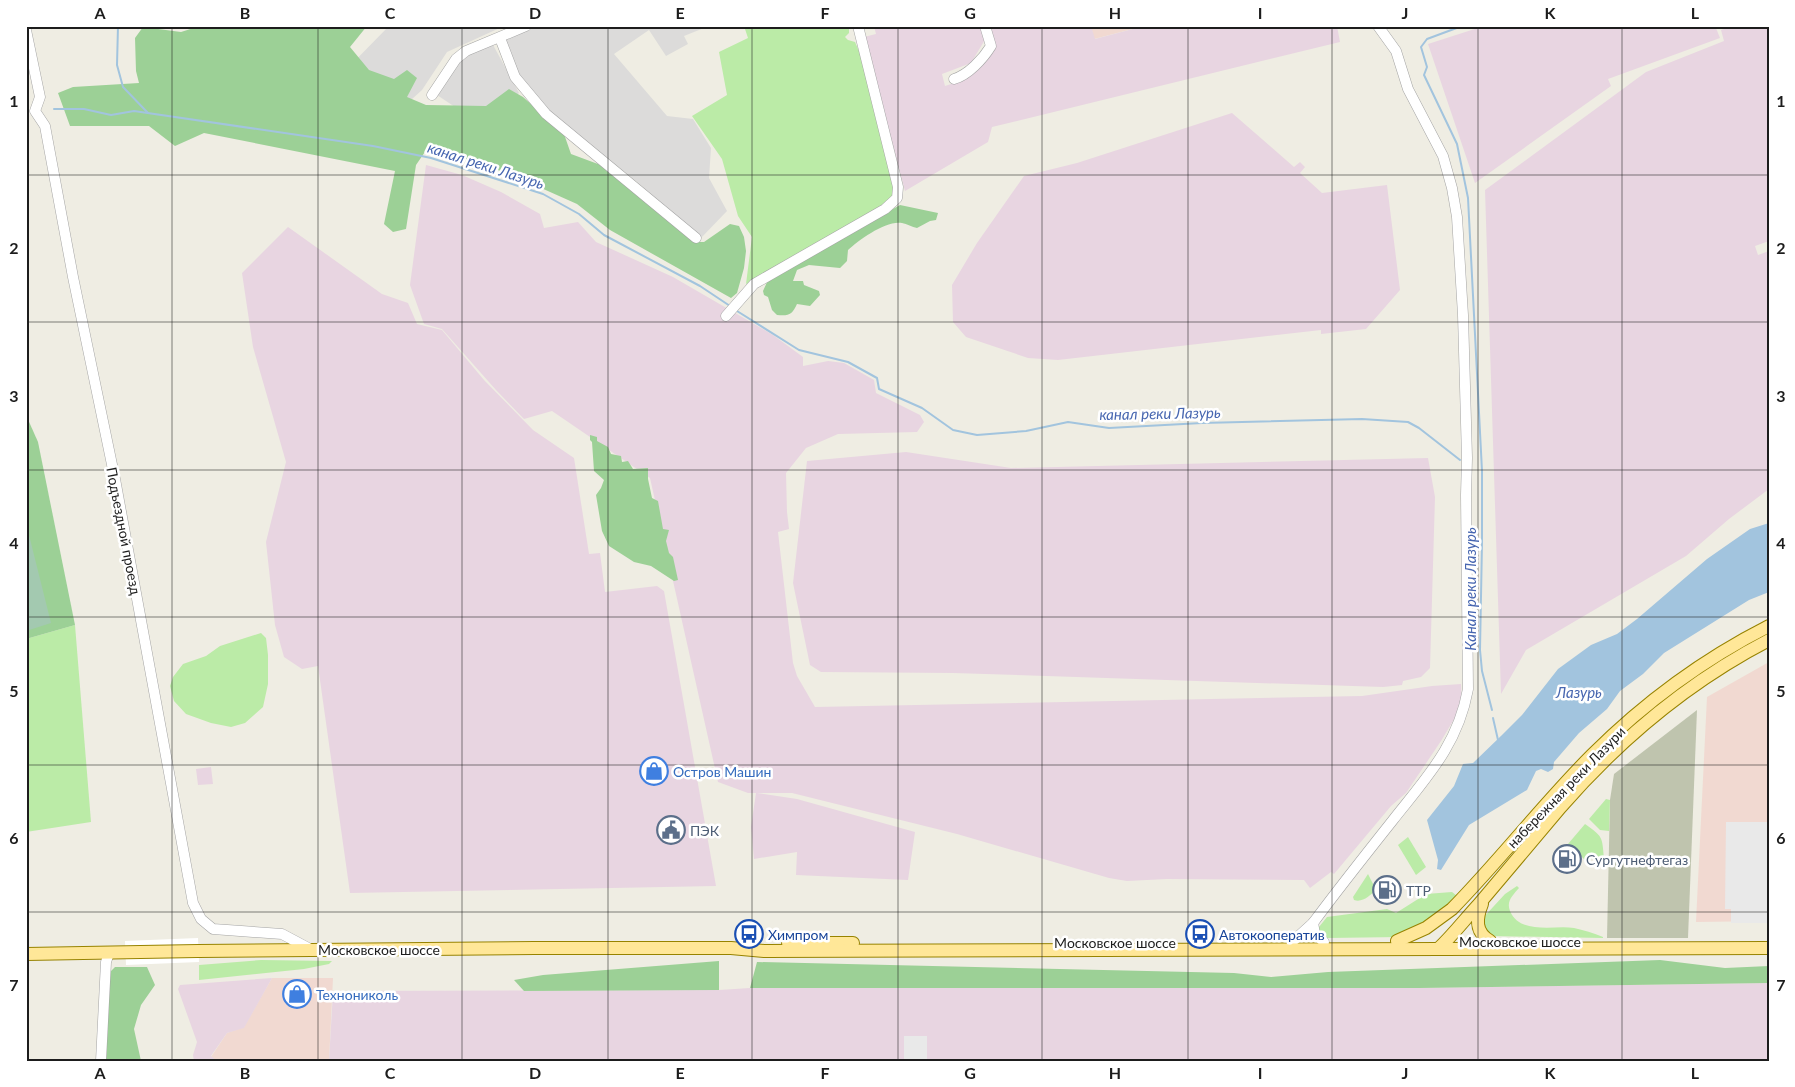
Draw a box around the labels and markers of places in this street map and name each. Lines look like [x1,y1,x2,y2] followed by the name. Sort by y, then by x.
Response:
[639,756,669,786] shop icon: Остров Машин
[673,763,771,780] place label: Остров Машин
[656,815,686,845] public building icon: ПЭК
[690,822,720,839] place label: ПЭК
[1552,844,1582,874] fuel station icon: Сургутнефтегаз
[1586,851,1688,868] place label: Сургутнефтегаз
[1372,875,1402,905] fuel station icon: ТТР
[1406,882,1431,899] place label: ТТР
[734,919,764,949] bus stop icon: Химпром
[1185,919,1215,949] bus stop icon: Автокооператив
[768,926,828,943] place label: Химпром
[1219,926,1325,943] place label: Автокооператив
[282,979,312,1009] shop icon: Технониколь
[316,986,398,1003] place label: Технониколь

